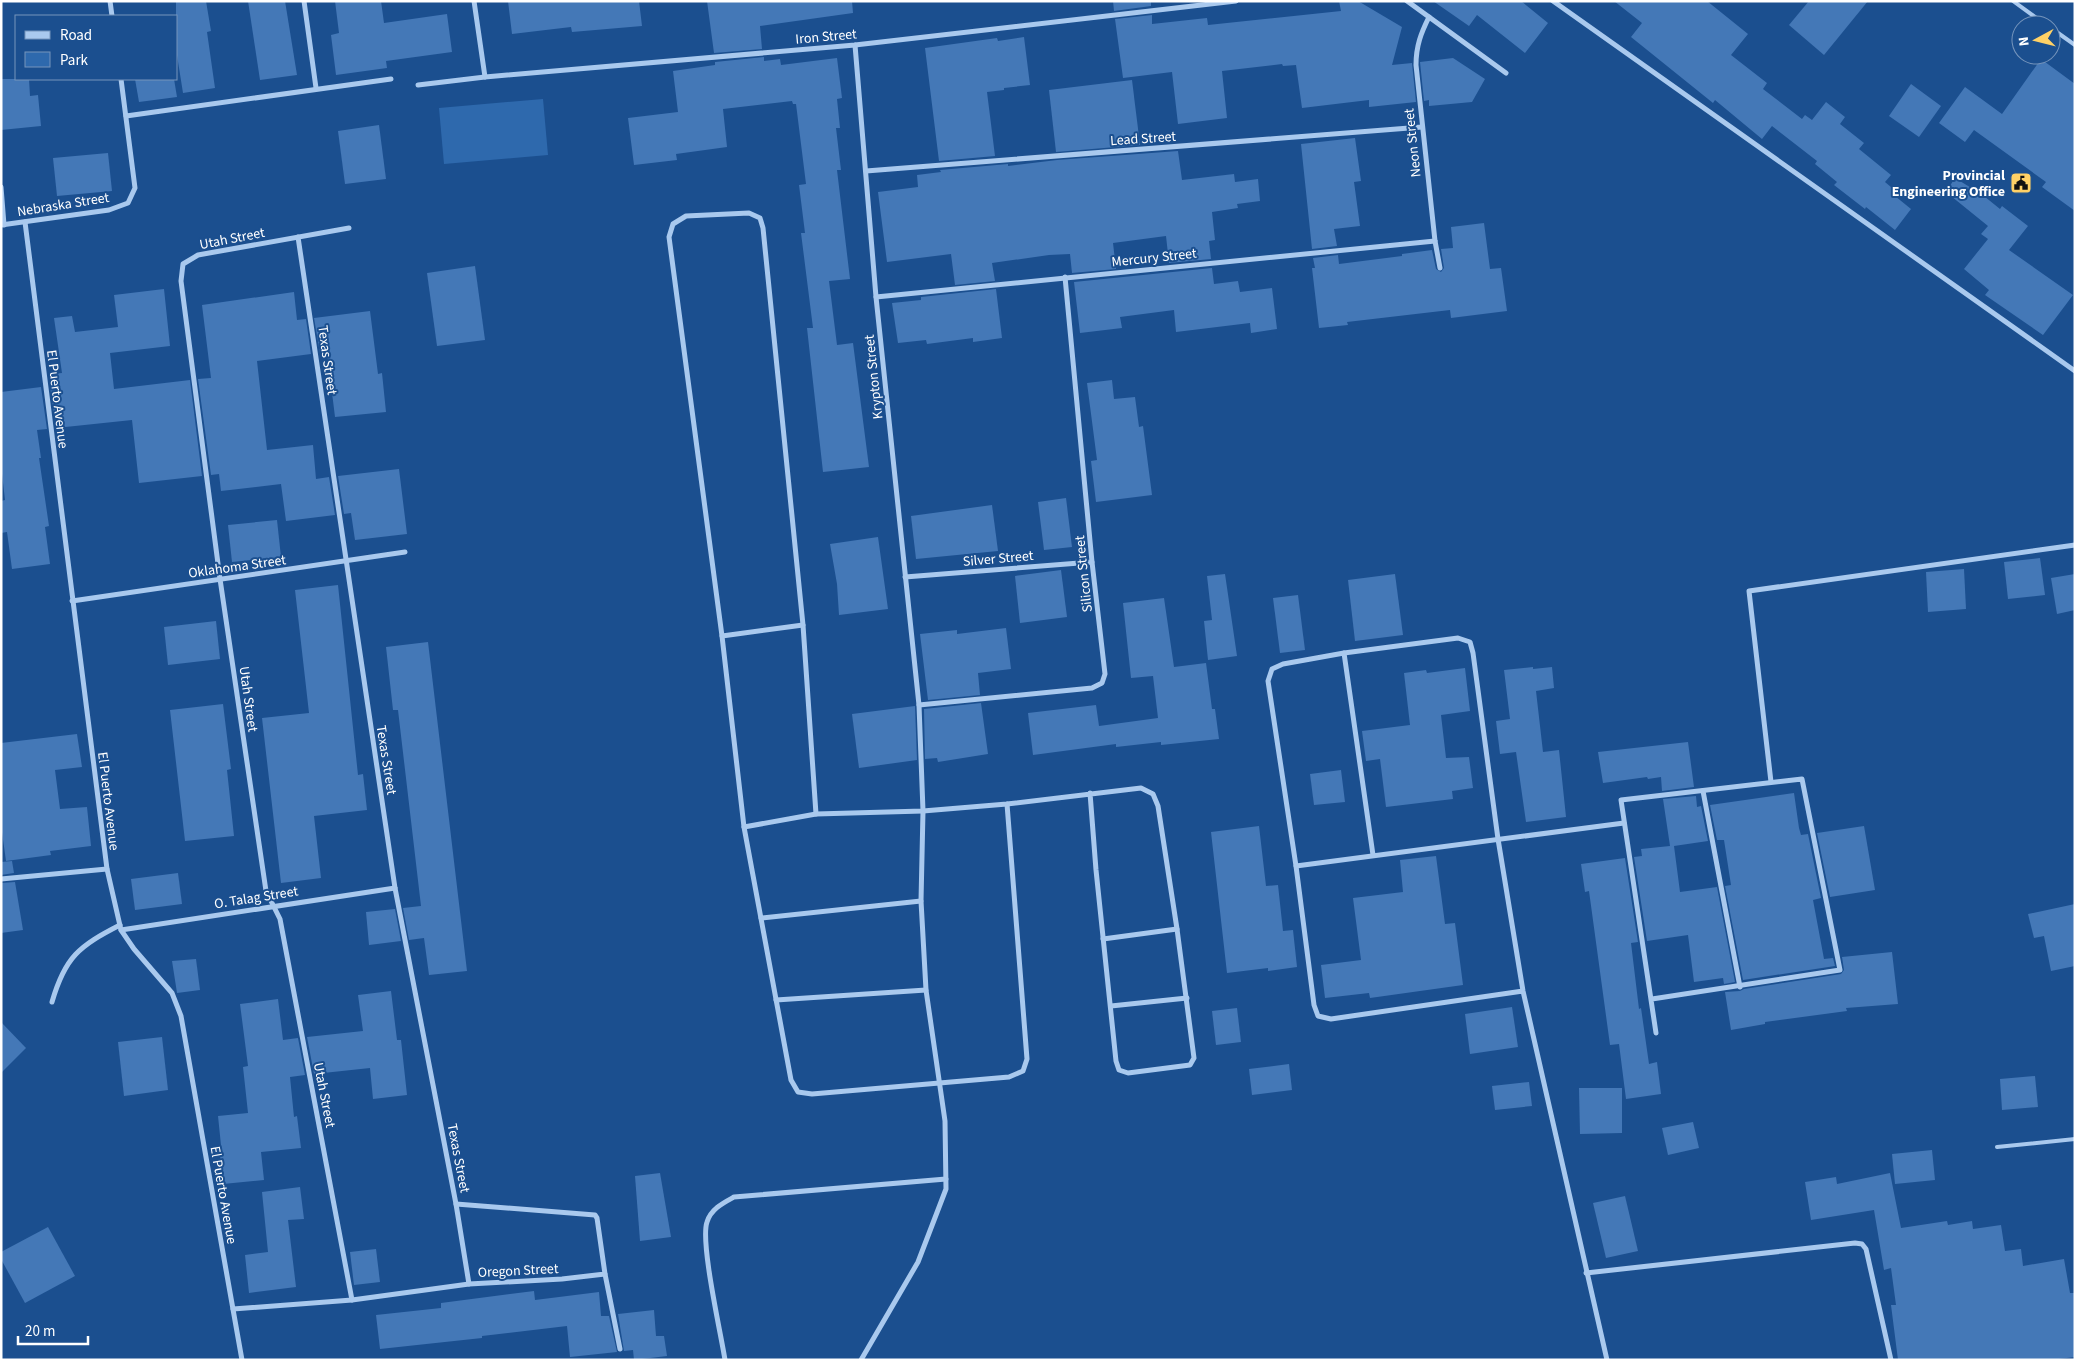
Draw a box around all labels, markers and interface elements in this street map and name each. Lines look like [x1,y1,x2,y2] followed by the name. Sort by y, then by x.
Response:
[15,15,178,80] legend
[2011,15,2061,65] north arrow
[795,24,858,50] street label: Iron Street
[60,25,92,46] text: Road
[2014,36,2035,47] text: N
[60,50,89,71] text: Park
[1399,107,1427,178] street label: Neon Street
[1109,127,1177,151] street label: Lead Street
[1892,166,2005,202] place label: Provincial Engineering Office
[2009,171,2033,195] public building icon: Provincial Engineering Office
[16,188,111,222] street label: Nebraska Street
[198,223,267,255] street label: Utah Street
[1111,244,1198,272] street label: Mercury Street
[312,324,342,397] street label: Texas Street
[860,333,888,420] street label: Krypton Street
[41,349,73,450] street label: El Puerto Avenue
[1070,534,1098,613] street label: Silicon Street
[962,546,1034,572] street label: Silver Street
[187,550,288,584] street label: Oklahoma Street
[234,665,263,733] street label: Utah Street
[371,724,401,797] street label: Texas Street
[92,751,124,852] street label: El Puerto Avenue
[213,881,300,914] street label: O. Talag Street
[308,1061,340,1130] street label: Utah Street
[441,1122,475,1195] street label: Texas Street
[205,1145,241,1246] street label: El Puerto Avenue
[477,1259,559,1283] street label: Oregon Street
[18,1314,88,1346] scale bar
[25,1321,55,1342] text: 20 m

